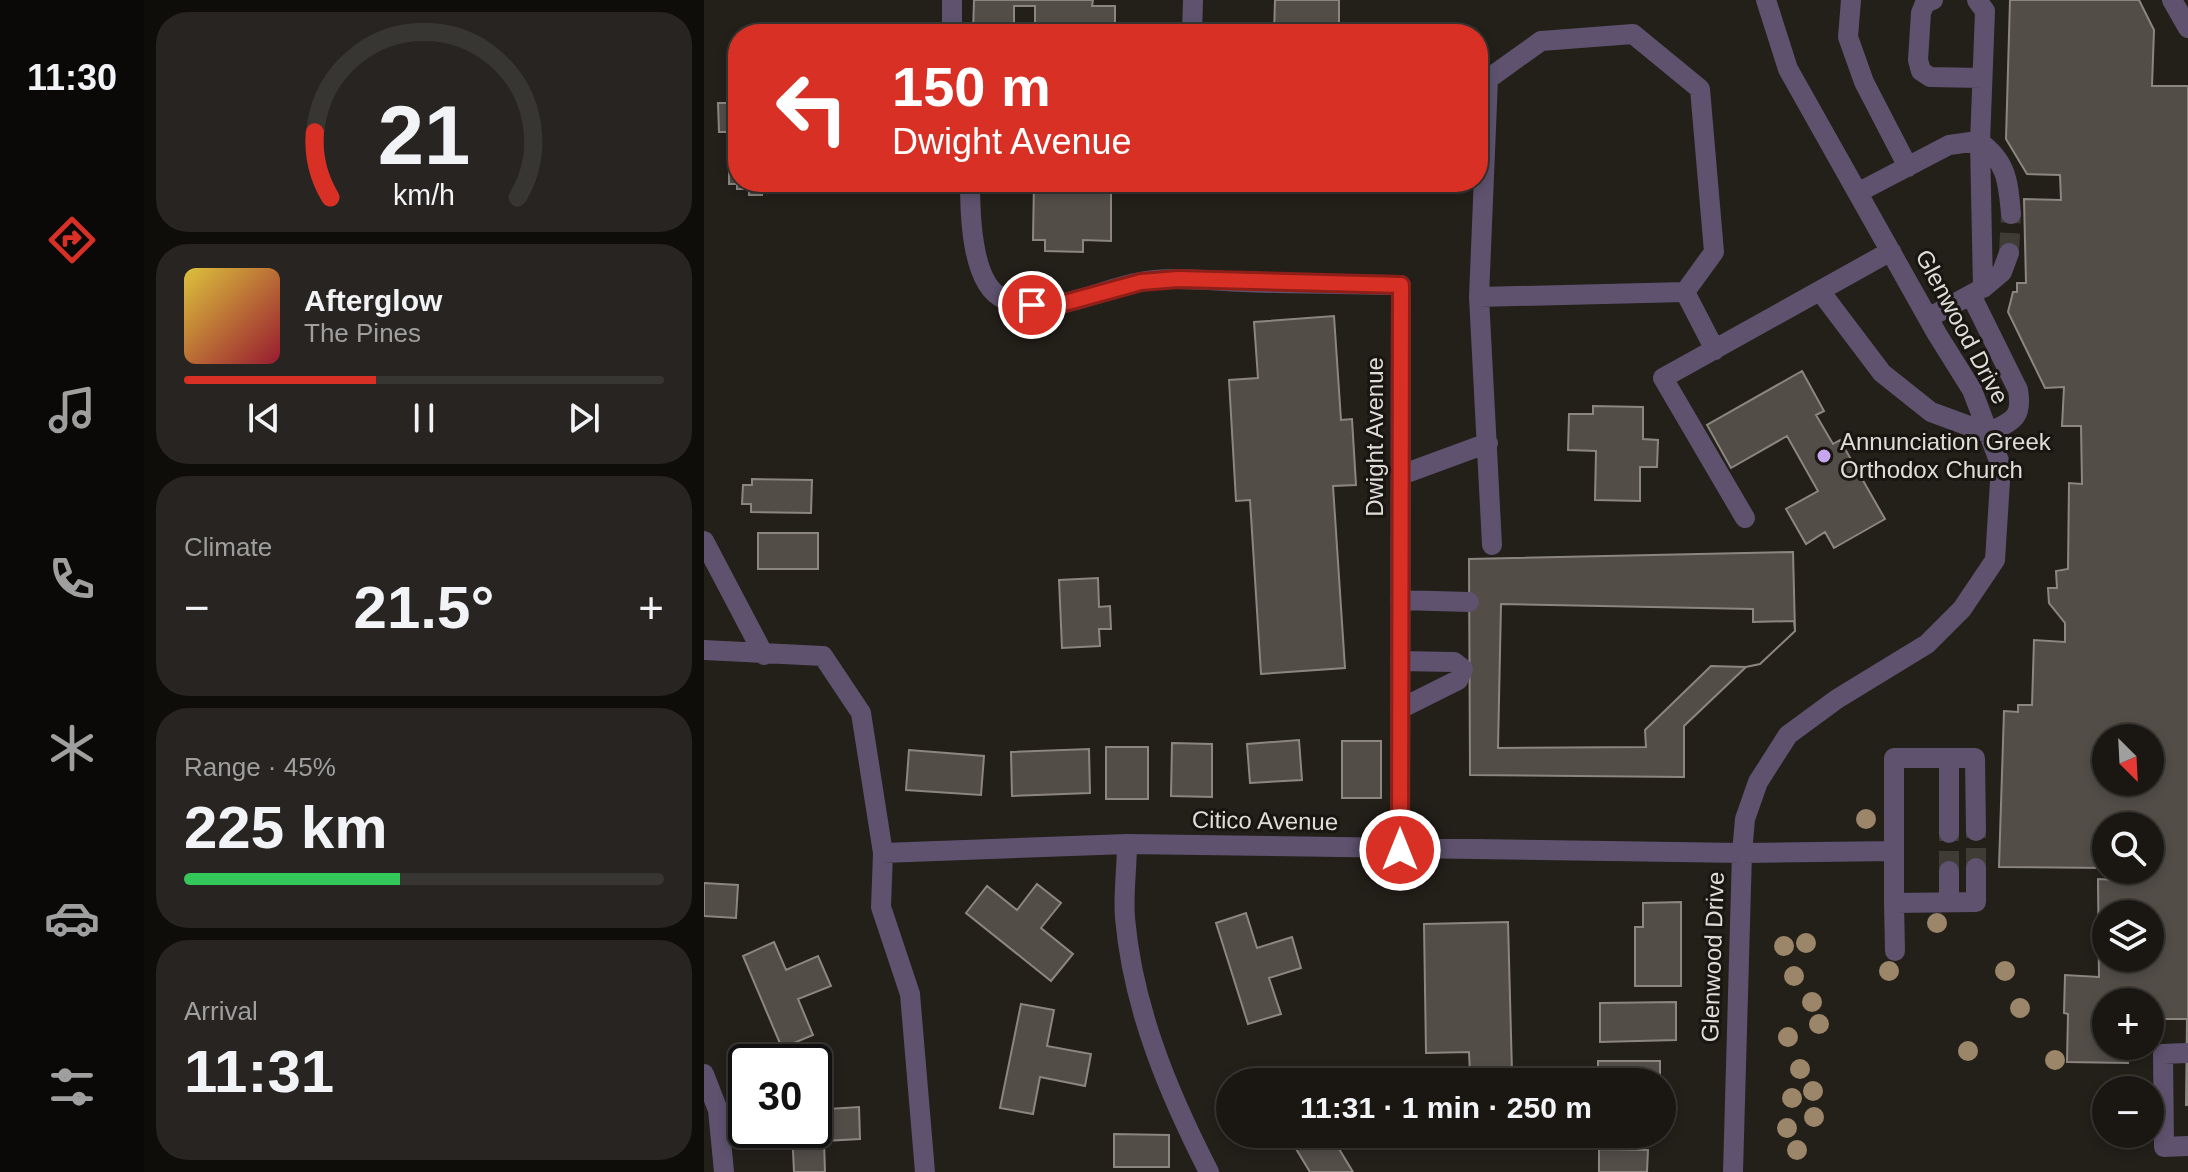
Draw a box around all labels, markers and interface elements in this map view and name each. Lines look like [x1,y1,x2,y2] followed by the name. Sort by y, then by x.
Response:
[892,55,1051,118] text: 150 m
[760,56,864,160] icon: left
[27,57,117,98] text: 11:30
[378,89,470,182] text: 21
[892,121,1132,162] text: Dwight Avenue
[393,179,455,211] text: km/h
[44,212,100,268] icon: directions
[1910,245,2014,408] street label: Glenwood Drive
[998,271,1066,339] pin
[1010,283,1054,327] icon: arrive
[304,284,442,317] text: Afterglow
[304,318,421,348] text: The Pines
[1361,357,1388,517] street label: Dwight Avenue
[44,382,100,438] icon: music
[242,396,286,440] icon: previous
[402,396,446,440] icon: pause
[562,396,606,440] icon: next
[1840,428,2052,483] place label: Annunciation Greek Orthodox Church
[1815,447,1833,465] marker: Annunciation Greek Orthodox Church
[184,532,272,562] text: Climate
[44,551,100,607] icon: phone
[354,574,494,641] text: 21.5°
[184,583,210,632] text: −
[638,583,664,632] text: +
[44,720,100,776] icon: climate
[2092,724,2164,796] north arrow
[2092,724,2164,1148] map controls
[184,752,336,782] text: Range · 45%
[184,794,388,861] text: 225 km
[1192,806,1338,835] street label: Citico Avenue
[1358,808,1442,892] position arrow
[2092,812,2164,884] button: search
[1696,871,1729,1043] street label: Glenwood Drive
[44,890,100,946] icon: car
[2092,900,2164,972] button: layers
[2092,988,2164,1060] button: +
[184,996,258,1026] text: Arrival
[184,1038,334,1105] text: 11:31
[728,1044,832,1148] speed limit sign: 30
[44,1059,100,1115] icon: filters
[2092,1076,2164,1148] button: −
[1300,1091,1592,1124] text: 11:31 · 1 min · 250 m

